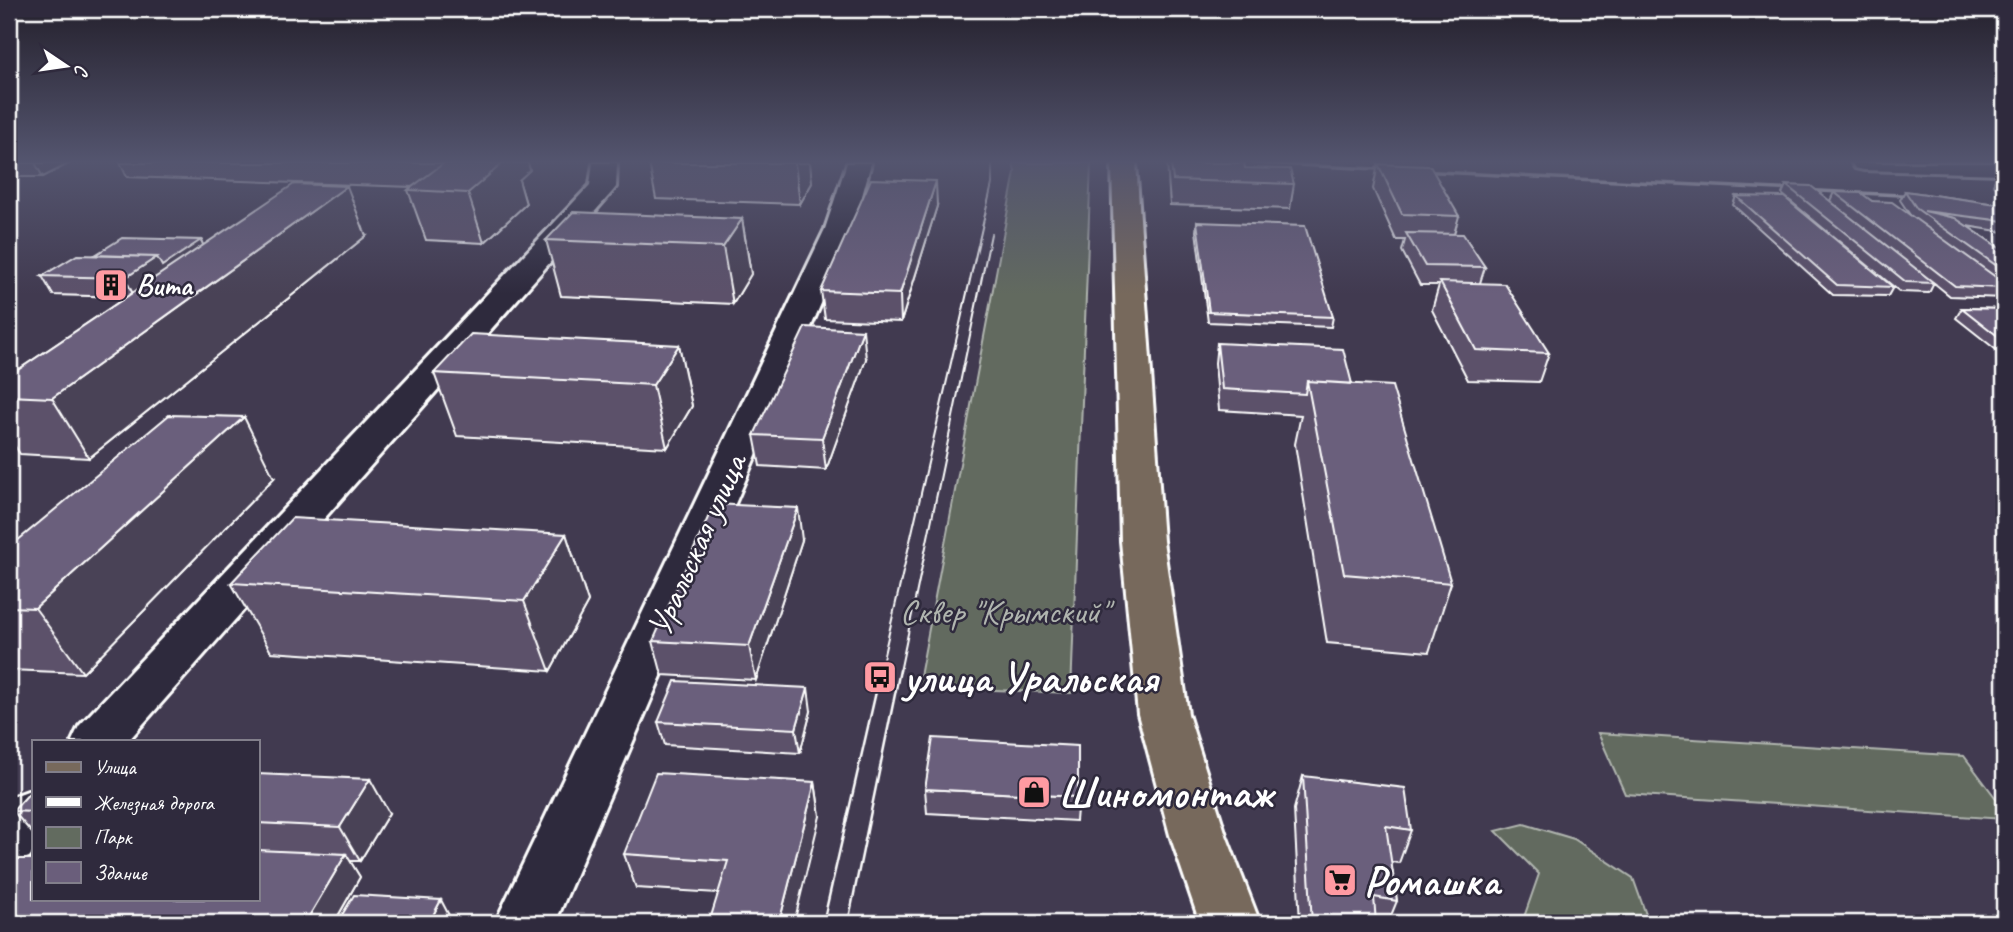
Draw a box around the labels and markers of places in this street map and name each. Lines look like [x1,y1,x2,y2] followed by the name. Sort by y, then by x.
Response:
[92,266,130,304] building icon: Вита
[136,266,194,304] place label: Вита
[900,652,1160,705] place label: улица Уральская
[861,658,899,696] bus stop icon: улица Уральская
[1058,767,1276,820] place label: Шиномонтаж
[1015,773,1053,811] shop icon: Шиномонтаж
[1364,855,1503,908] place label: Ромашка
[1321,861,1359,899] supermarket icon: Ромашка

